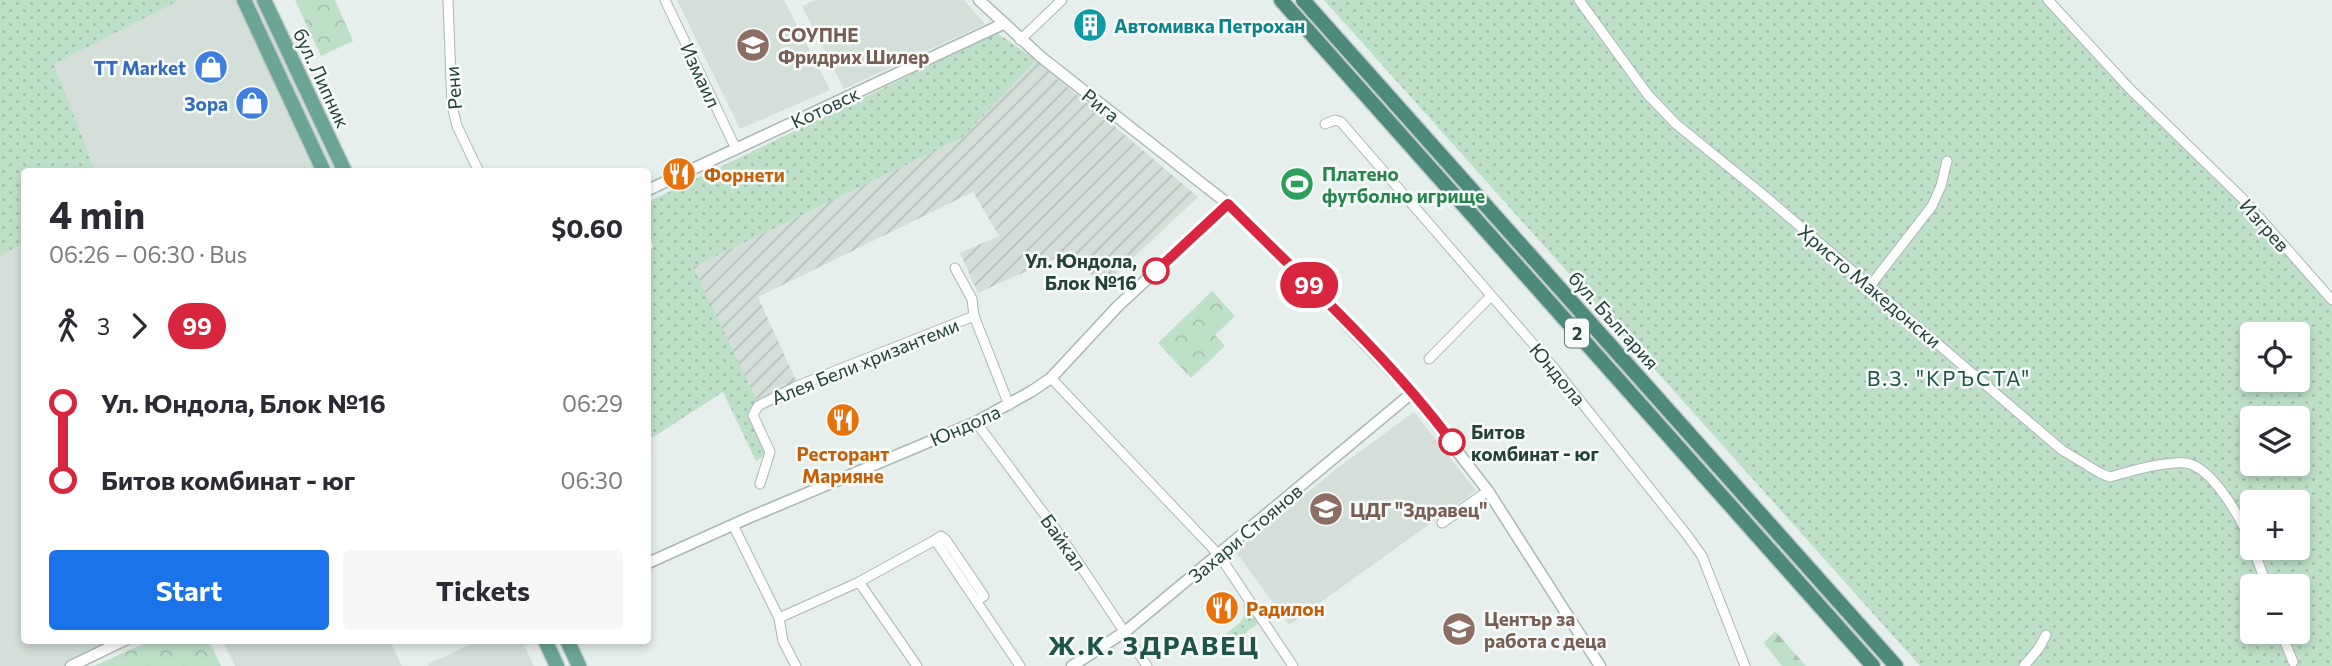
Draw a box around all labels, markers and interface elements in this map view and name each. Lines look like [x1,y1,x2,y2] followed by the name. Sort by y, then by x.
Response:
[1071,6,1109,44] building icon: Автомивка Петрохан
[1114,14,1305,37] place label: Автомивка Петрохан
[778,23,929,68] place label: СОУПНЕ Фридрих Шилер
[289,24,355,132] street label: бул. Липник
[734,26,772,64] school or university icon: СОУПНЕ Фридрих Шилер
[676,39,726,111] street label: Измаил
[192,48,230,86] shop icon: TT Market
[94,56,186,79] place label: TT Market
[440,65,466,111] street label: Рени
[787,81,863,133] street label: Котовск
[1078,83,1124,127] street label: Рига
[233,84,271,122] shop icon: Зора
[184,92,228,115] place label: Зора
[660,155,698,193] restaurant icon: Форнети
[1322,162,1485,207] place label: Платено футболно игрище
[704,163,785,186] place label: Форнети
[1278,165,1316,203] sports icon: Платено футболно игрище
[49,190,145,237] text: 4 min
[2235,194,2295,256] street label: Изгрев
[551,212,623,243] text: $0.60
[1794,220,1946,352] street label: Христо Македонски
[49,240,247,268] text: 06:26 – 06:30 · Bus
[1025,249,1137,294] place label: Ул. Юндола, Блок №16
[1143,258,1169,284] marker: Ул. Юндола, Блок №16
[1278,262,1340,308] line badge: 99
[1564,266,1664,374] street label: бул. България
[1294,270,1324,299] text: 99
[49,307,87,345] icon: walk
[120,307,158,345] icon: forward
[182,311,212,340] text: 99
[97,312,110,340] text: 3
[768,313,962,409] street label: Алея Бели хризантеми
[1565,318,1589,348] road number: 2
[2240,322,2310,644] map controls
[2240,322,2310,392] button: locate
[1525,338,1591,410] street label: Юндола
[1867,365,2031,390] district label: В.З. "КРЪСТА"
[101,387,386,418] text: Ул. Юндола, Блок №16
[562,389,623,417] text: 06:29
[926,399,1004,451] street label: Юндола
[824,401,862,439] restaurant icon: Ресторант Марияне
[2240,406,2310,476] button: layers
[1471,420,1600,465] place label: Битов комбинат - юг
[1439,429,1465,455] marker: Битов комбинат - юг
[797,442,889,487] place label: Ресторант Марияне
[101,464,355,495] text: Битов комбинат - юг
[560,466,623,494] text: 06:30
[1183,479,1307,587] street label: Захари Стоянов
[1307,490,1345,528] school or university icon: ЦДГ "Здравец"
[2240,490,2310,560] button: +
[1350,498,1488,521] place label: ЦДГ "Здравец"
[1036,509,1092,575] street label: Байкал
[49,550,329,630] button: Start
[343,550,623,630] button: Tickets
[2240,574,2310,644] button: −
[1203,589,1241,627] restaurant icon: Радилон
[1246,597,1325,620] place label: Радилон
[1484,607,1607,652] place label: Център за работа с деца
[1440,610,1478,648] school or university icon: Център за работа с деца
[1048,629,1260,660] district label: Ж.К. ЗДРАВЕЦ

